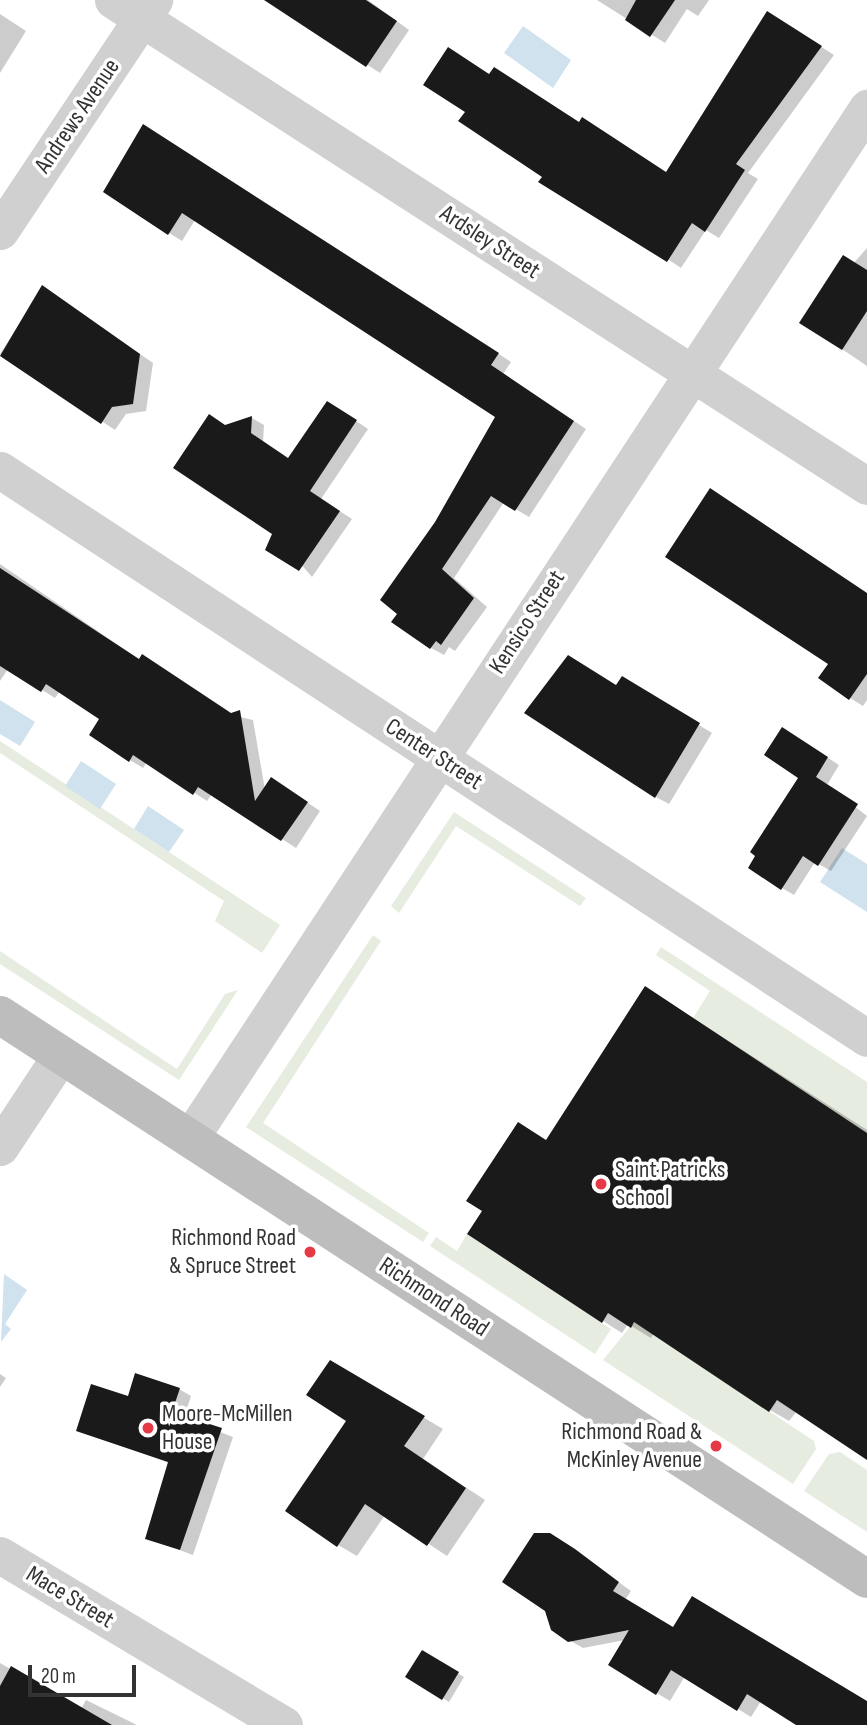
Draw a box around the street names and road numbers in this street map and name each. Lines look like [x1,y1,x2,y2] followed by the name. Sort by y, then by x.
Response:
[28,53,126,179] street label: Andrews Avenue
[435,199,545,285] street label: Ardsley Street
[483,565,571,679] street label: Kensico Street
[380,712,488,796] street label: Center Street
[374,1251,494,1343] street label: Richmond Road
[21,1560,119,1634] street label: Mace Street

